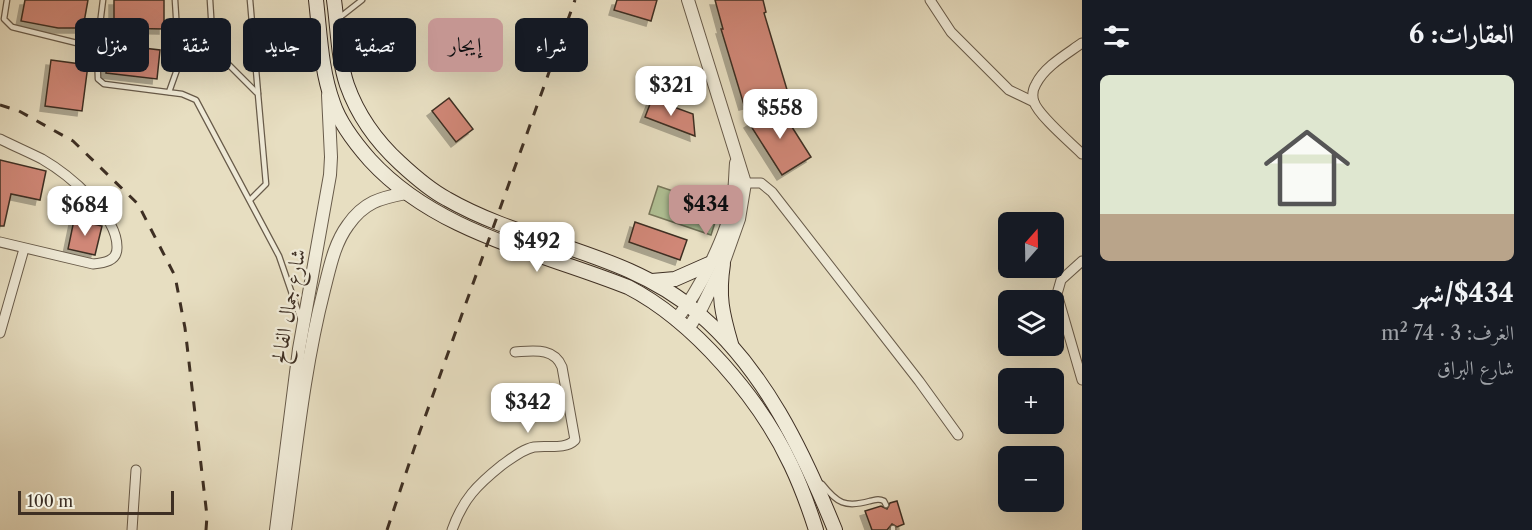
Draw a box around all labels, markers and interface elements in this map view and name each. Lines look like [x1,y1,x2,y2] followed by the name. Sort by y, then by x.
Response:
[75,18,149,72] chip: منزل
[161,18,231,72] chip: شقة
[243,18,321,72] chip: جديد
[333,18,416,72] chip: تصفية
[428,18,503,72] chip: إيجار
[515,18,588,72] chip: شراء
[1409,18,1514,50] text: العقارات: 6
[1100,20,1133,53] icon: filters
[635,66,707,117] pin: $321
[649,73,693,97] text: $321
[744,89,816,140] pin: $558
[757,96,803,120] text: $558
[1253,114,1361,222] icon: home
[670,185,742,236] pin: $434
[49,186,121,237] pin: $684
[683,192,729,216] text: $434
[61,193,109,217] text: $684
[998,212,1064,278] north arrow
[998,212,1064,512] map controls
[501,222,573,273] pin: $492
[514,229,560,253] text: $492
[266,247,316,366] street label: شارع جمال الفالح
[1414,277,1514,309] text: $434/شهر
[998,290,1064,356] button: layers
[1381,321,1514,345] text: الغرف: 3 · 74 m²
[1437,356,1514,380] text: شارع البراق
[998,368,1064,434] button: +
[492,383,564,434] pin: $342
[505,390,551,414] text: $342
[998,446,1064,512] button: −
[18,488,174,516] scale bar
[27,491,73,511] text: 100 m

